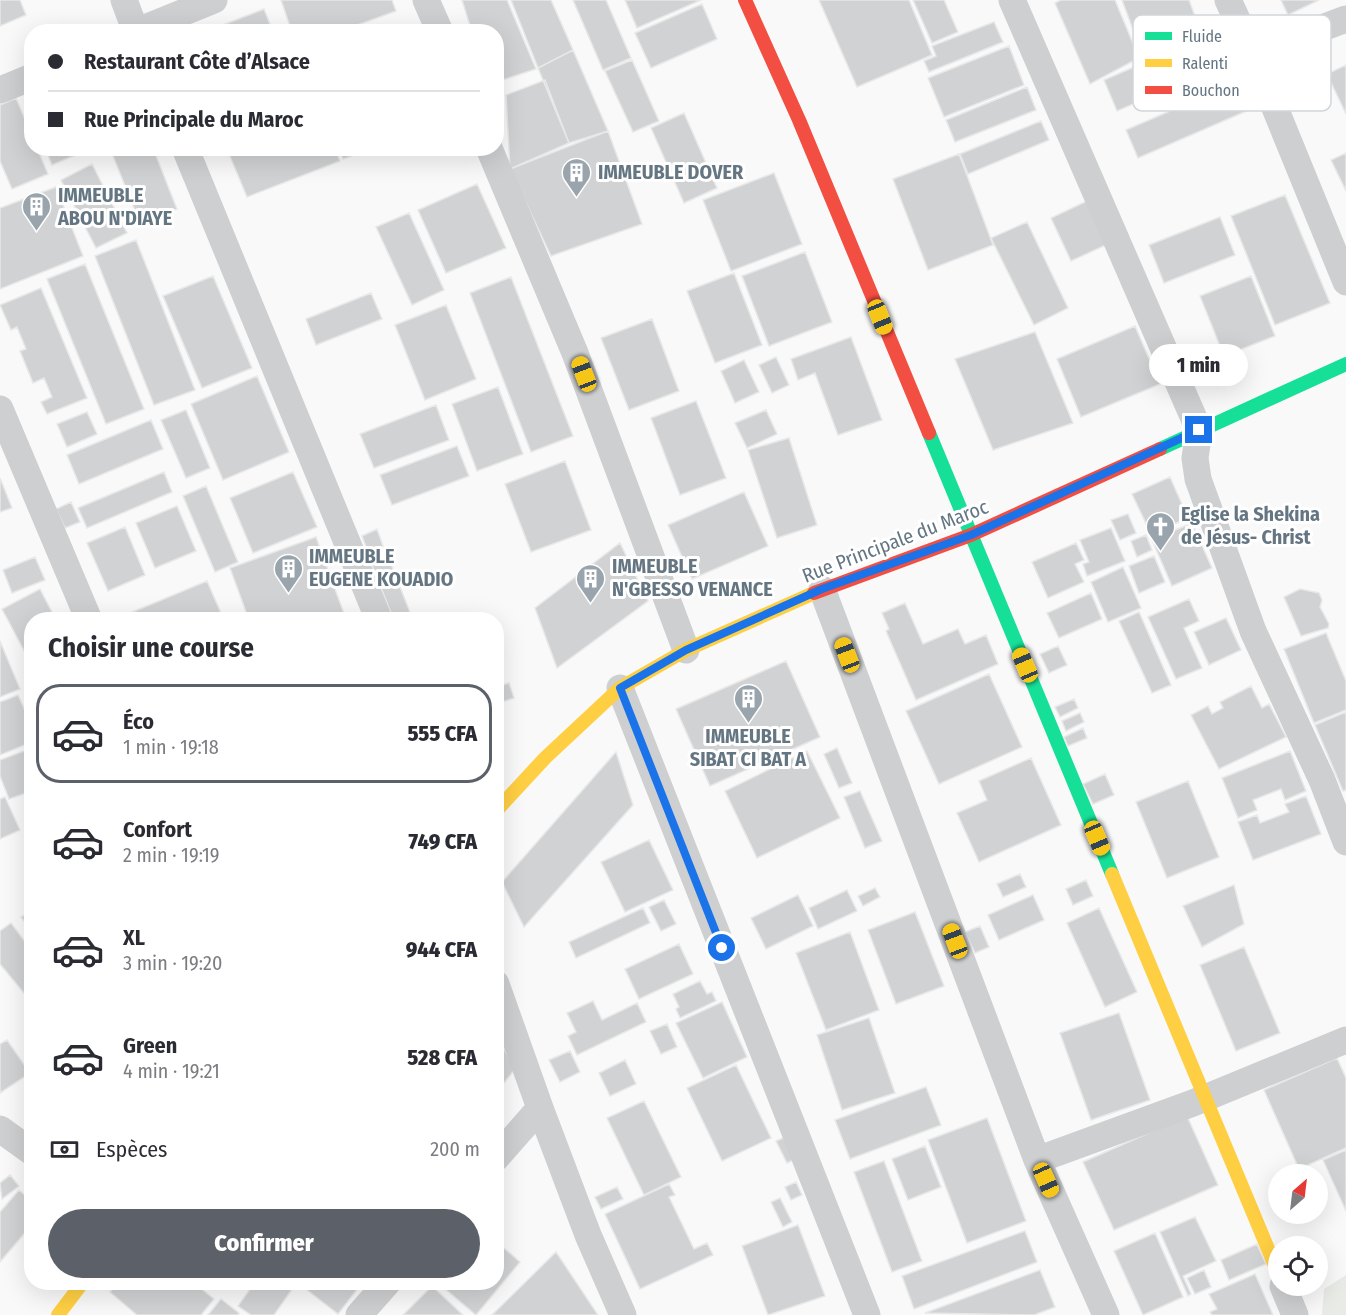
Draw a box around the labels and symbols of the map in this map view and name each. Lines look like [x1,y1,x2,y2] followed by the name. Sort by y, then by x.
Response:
[1133,15,1331,111] legend
[1182,27,1222,46] text: Fluide
[1182,54,1228,73] text: Ralenti
[1182,81,1240,100] text: Bouchon
[561,156,593,198] building icon: IMMEUBLE DOVER
[598,160,744,184] place label: IMMEUBLE DOVER
[57,183,172,230] place label: IMMEUBLE ABOU N'DIAYE
[21,190,53,232] building icon: IMMEUBLE ABOU N'DIAYE
[865,297,895,337] car
[1150,343,1248,385] callout: 1 min
[569,354,599,394] car
[1185,416,1212,443] route end
[799,494,992,588] street label: Rue Principale du Maroc
[1181,502,1320,549] place label: Eglise la Shekina de Jésus- Christ
[1144,510,1176,552] church icon: Eglise la Shekina de Jésus- Christ
[309,544,453,591] place label: IMMEUBLE EUGENE KOUADIO
[272,552,304,594] building icon: IMMEUBLE EUGENE KOUADIO
[612,554,773,601] place label: IMMEUBLE N'GBESSO VENANCE
[575,562,607,604] building icon: IMMEUBLE N'GBESSO VENANCE
[832,635,862,675] car
[1010,645,1040,685] car
[732,682,764,724] building icon: IMMEUBLE SIBAT CI BAT A
[690,724,807,771] place label: IMMEUBLE SIBAT CI BAT A
[1082,818,1112,858] car
[940,921,970,961] car
[708,934,735,961] route start
[1030,1160,1062,1200] car
[1268,1164,1328,1224] north arrow

